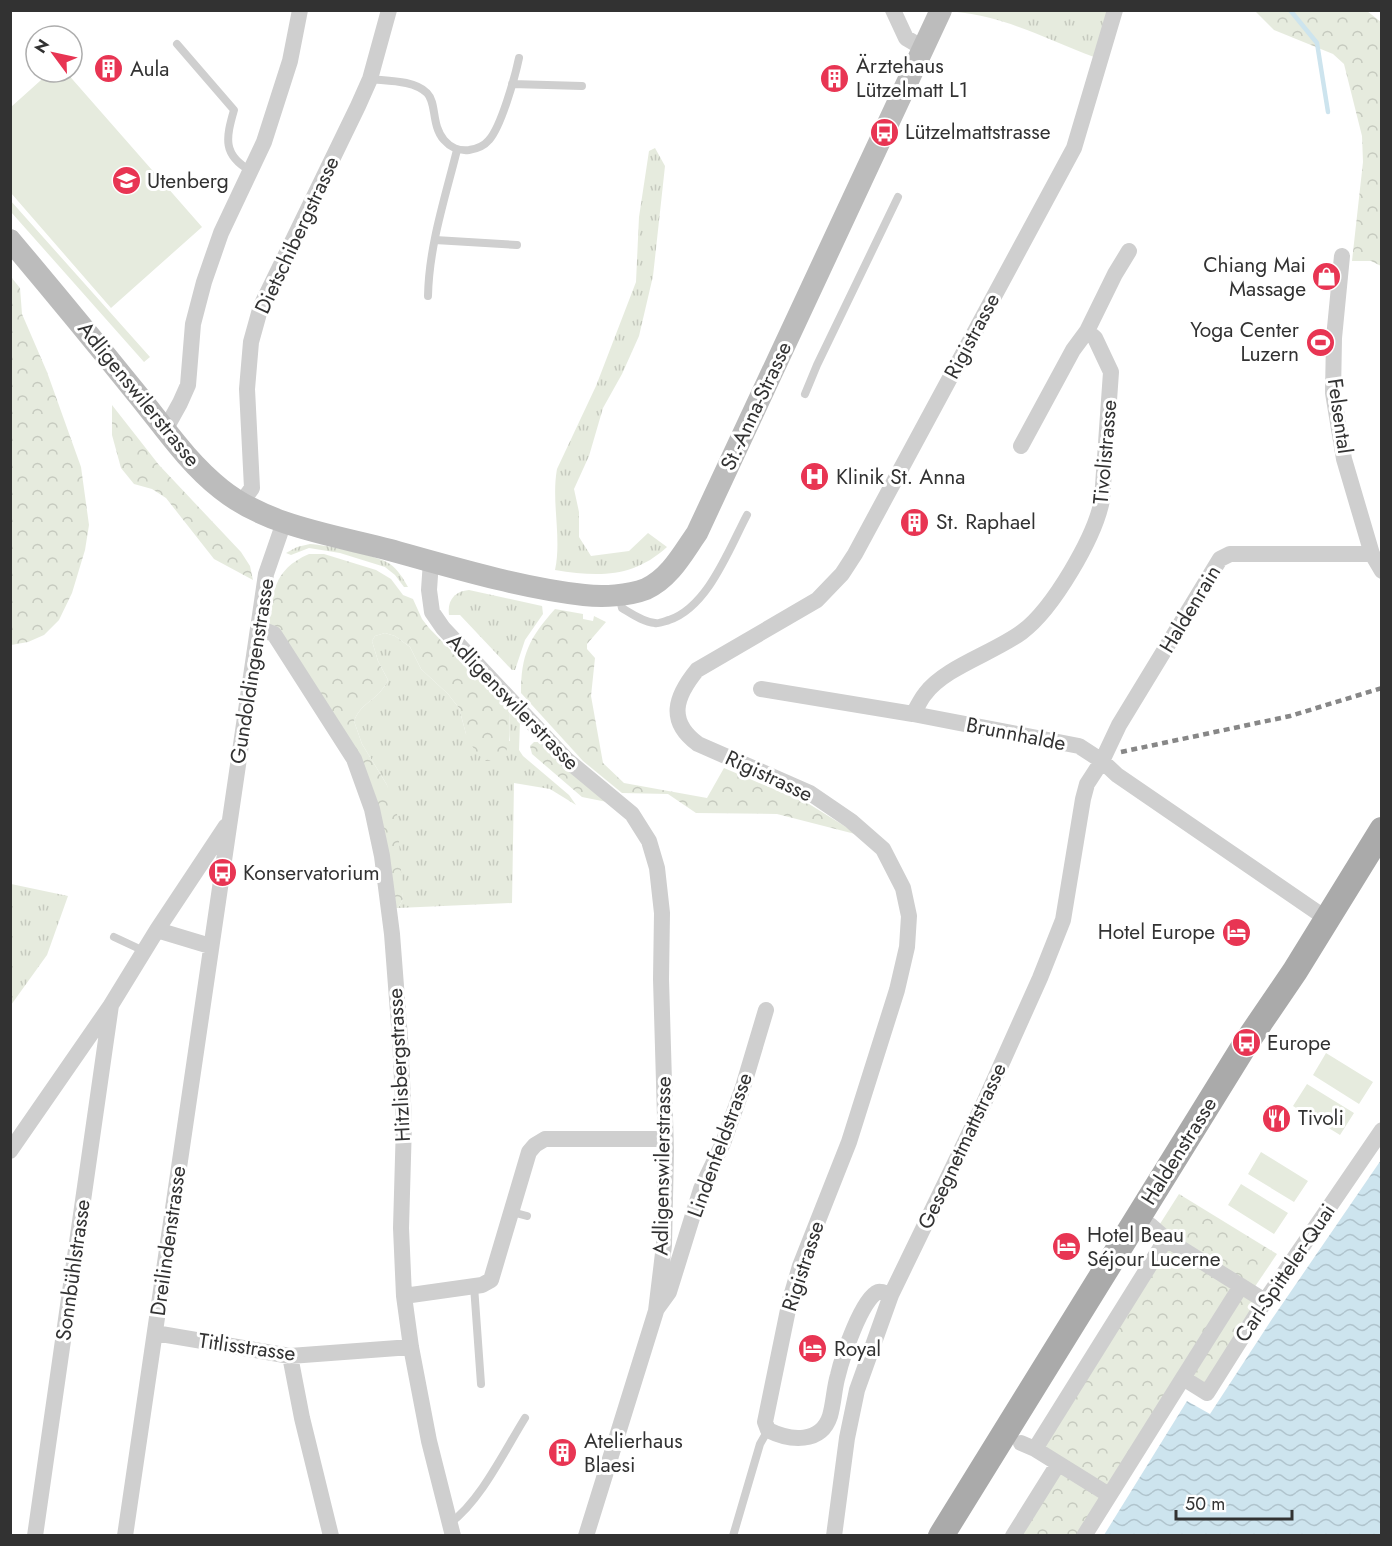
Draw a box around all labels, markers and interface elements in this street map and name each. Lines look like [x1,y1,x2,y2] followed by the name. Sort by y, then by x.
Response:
[24,24,84,84] north arrow
[29,35,55,58] text: N
[856,51,968,105] place label: Ärztehaus Lützelmatt L1
[93,53,125,85] building icon: Aula
[130,54,169,84] place label: Aula
[819,62,851,94] building icon: Ärztehaus Lützelmatt L1
[868,116,900,148] bus stop icon: Lützelmattstrasse
[905,117,1051,147] place label: Lützelmattstrasse
[247,151,347,319] street label: Dietschibergstrasse
[110,165,142,197] school or university icon: Utenberg
[147,166,229,196] place label: Utenberg
[1203,250,1306,304] place label: Chiang Mai Massage
[1311,261,1343,293] shop icon: Chiang Mai Massage
[937,288,1007,384] street label: Rigistrasse
[71,315,207,473] street label: Adligenswilerstrasse
[1190,315,1300,369] place label: Yoga Center Luzern
[1304,326,1336,358] sports icon: Yoga Center Luzern
[713,336,799,475] street label: St.-Anna-Strasse
[1320,376,1360,456] street label: Felsental
[1086,398,1125,505] street label: Tivolistrasse
[799,461,831,493] hospital icon: Klinik St. Anna
[836,462,965,492] place label: Klinik St. Anna
[899,506,931,538] building icon: St. Raphael
[936,507,1036,537] place label: St. Raphael
[1152,559,1228,659] street label: Haldenrain
[223,576,282,766] street label: Gundoldingenstrasse
[440,627,586,777] street label: Adligenswilerstrasse
[964,710,1068,758] street label: Brunnhalde
[720,743,818,809] street label: Rigistrasse
[206,857,238,889] bus stop icon: Konservatorium
[243,858,380,888] place label: Konservatorium
[1220,916,1252,948] hotel icon: Hotel Europe
[1098,917,1215,947] place label: Hotel Europe
[380,987,418,1143] street label: Hitzlisbergstrasse
[1230,1027,1262,1059] bus stop icon: Europe
[1267,1028,1331,1058] place label: Europe
[910,1058,1014,1234] street label: Gesegnetmattstrasse
[680,1068,760,1222] street label: Lindenfeldstrasse
[645,1076,679,1256] street label: Adligenswilerstrasse
[1134,1091,1224,1211] street label: Haldenstrasse
[1261,1102,1293,1134] restaurant icon: Tivoli
[1298,1103,1344,1133] place label: Tivoli
[143,1164,193,1318] street label: Dreilindenstrasse
[48,1197,98,1343] street label: Sonnbühlstrasse
[1227,1198,1343,1348] street label: Carl-Spitteler-Quai
[774,1217,832,1315] street label: Rigistrasse
[1087,1220,1221,1274] place label: Hotel Beau Séjour Lucerne
[1050,1231,1082,1263] hotel icon: Hotel Beau Séjour Lucerne
[197,1325,298,1369] street label: Titlisstrasse
[797,1333,829,1365] hotel icon: Royal
[834,1334,881,1364] place label: Royal
[584,1426,683,1480] place label: Atelierhaus Blaesi
[547,1437,579,1469] building icon: Atelierhaus Blaesi
[1176,1483,1292,1521] scale bar
[1185,1491,1225,1517] text: 50 m

